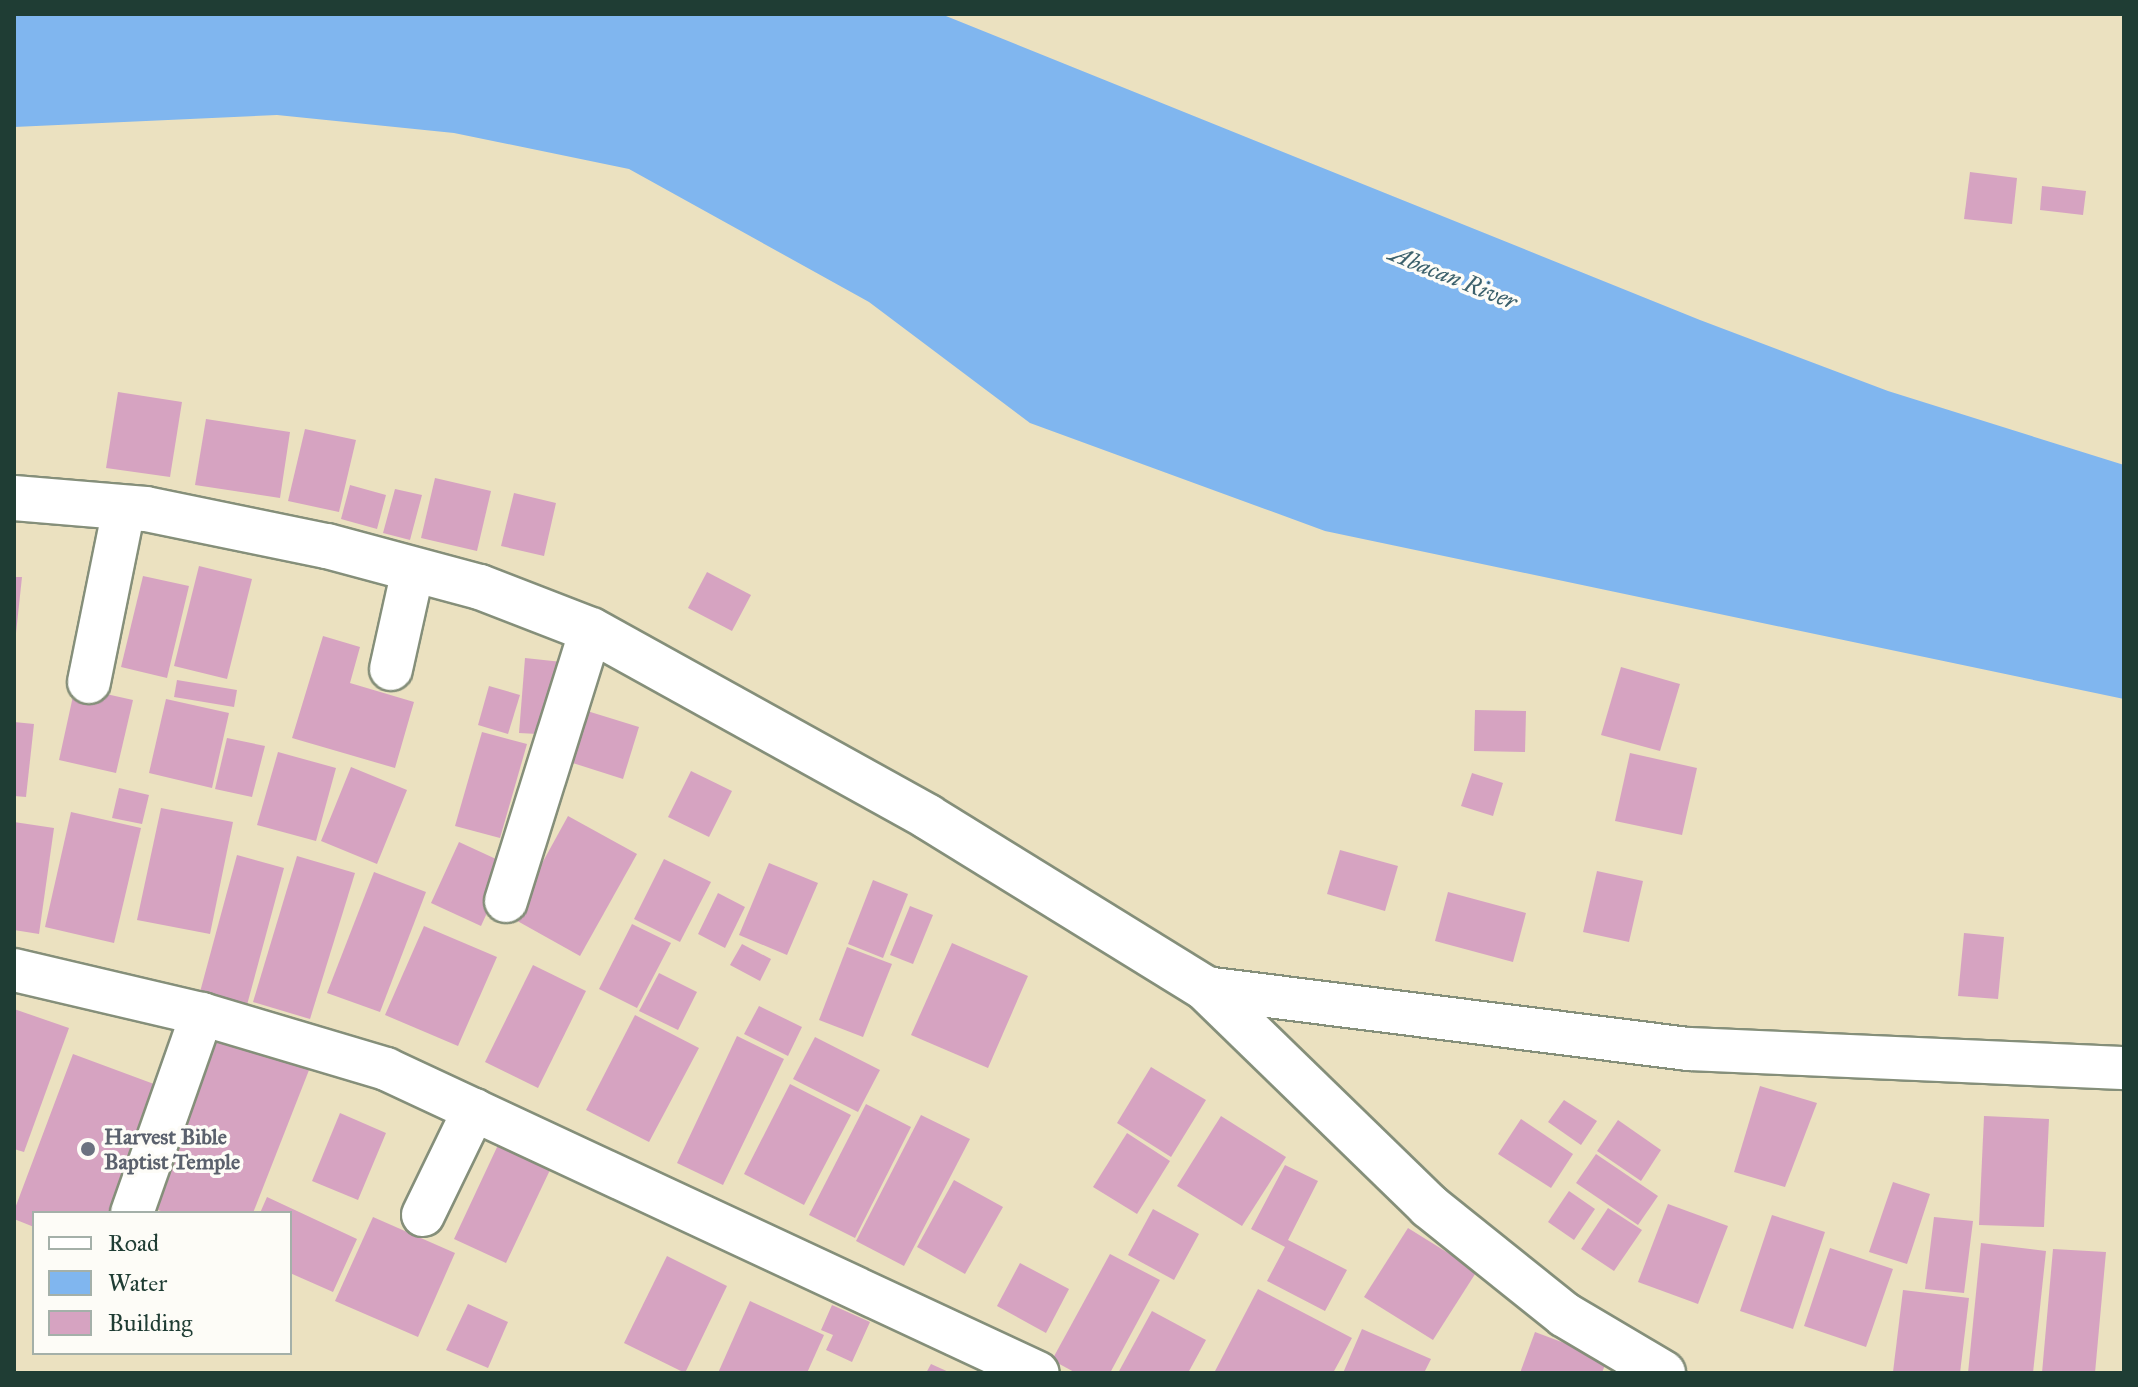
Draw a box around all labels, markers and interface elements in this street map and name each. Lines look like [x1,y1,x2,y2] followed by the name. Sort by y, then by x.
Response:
[1385,239,1521,317] water label: Abacan River
[104,1123,240,1174] place label: Harvest Bible Baptist Temple
[79,1140,97,1158] marker: Harvest Bible Baptist Temple
[32,1211,292,1355] legend
[108,1228,159,1258] text: Road
[108,1268,167,1298] text: Water
[108,1308,193,1338] text: Building

